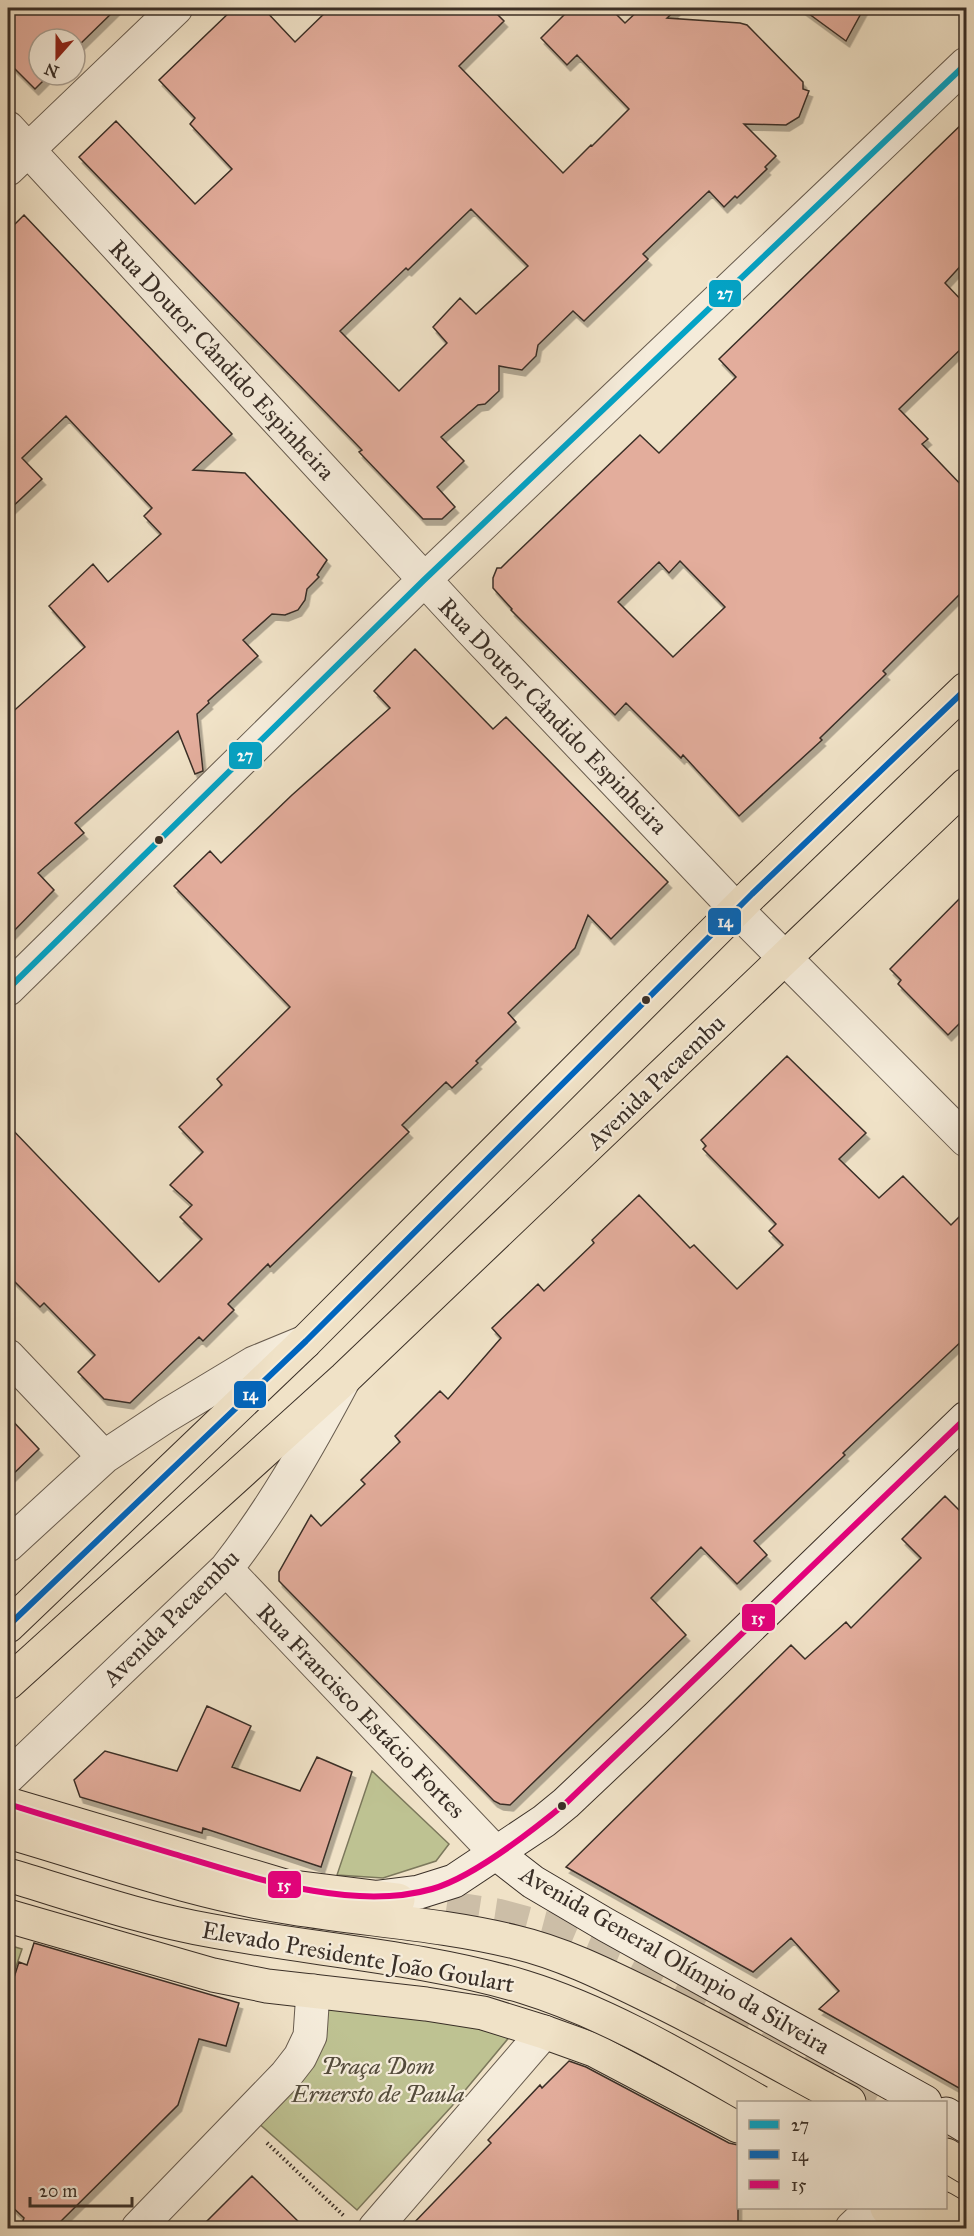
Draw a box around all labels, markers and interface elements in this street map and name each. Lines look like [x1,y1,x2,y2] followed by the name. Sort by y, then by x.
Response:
[27,27,87,87] north arrow
[42,59,62,82] text: N
[103,234,342,487] street label: Rua Doutor Cândido Espinheira
[708,279,742,308] line badge: 27
[717,284,733,303] text: 27
[432,591,675,841] street label: Rua Doutor Cândido Espinheira
[228,741,263,770] line badge: 27
[237,746,253,765] text: 27
[153,834,165,846] unlabelled marker
[707,907,742,936] line badge: 14
[717,912,734,932] text: 14
[640,994,652,1006] unlabelled marker
[580,1008,732,1156] street label: Avenida Pacaembu
[233,1380,267,1409] line badge: 14
[242,1385,259,1405] text: 14
[96,1543,246,1693] street label: Avenida Pacaembu
[250,1597,472,1825] street label: Rua Francisco Estácio Fortes
[741,1603,776,1632] line badge: 15
[751,1609,765,1628] text: 15
[556,1800,568,1812] unlabelled marker
[514,1858,836,2062] street label: Avenida General Olímpio da Silveira
[267,1870,302,1899] line badge: 15
[277,1876,291,1895] text: 15
[199,1915,517,1999] street label: Elevado Presidente João Goulart
[290,2051,465,2109] park label: Praça Dom Ernersto de Paula
[737,2101,947,2209] legend
[791,2114,809,2136] text: 27
[791,2144,809,2166] text: 14
[30,2170,132,2208] scale bar
[791,2174,807,2196] text: 15
[39,2180,77,2202] text: 20 m

